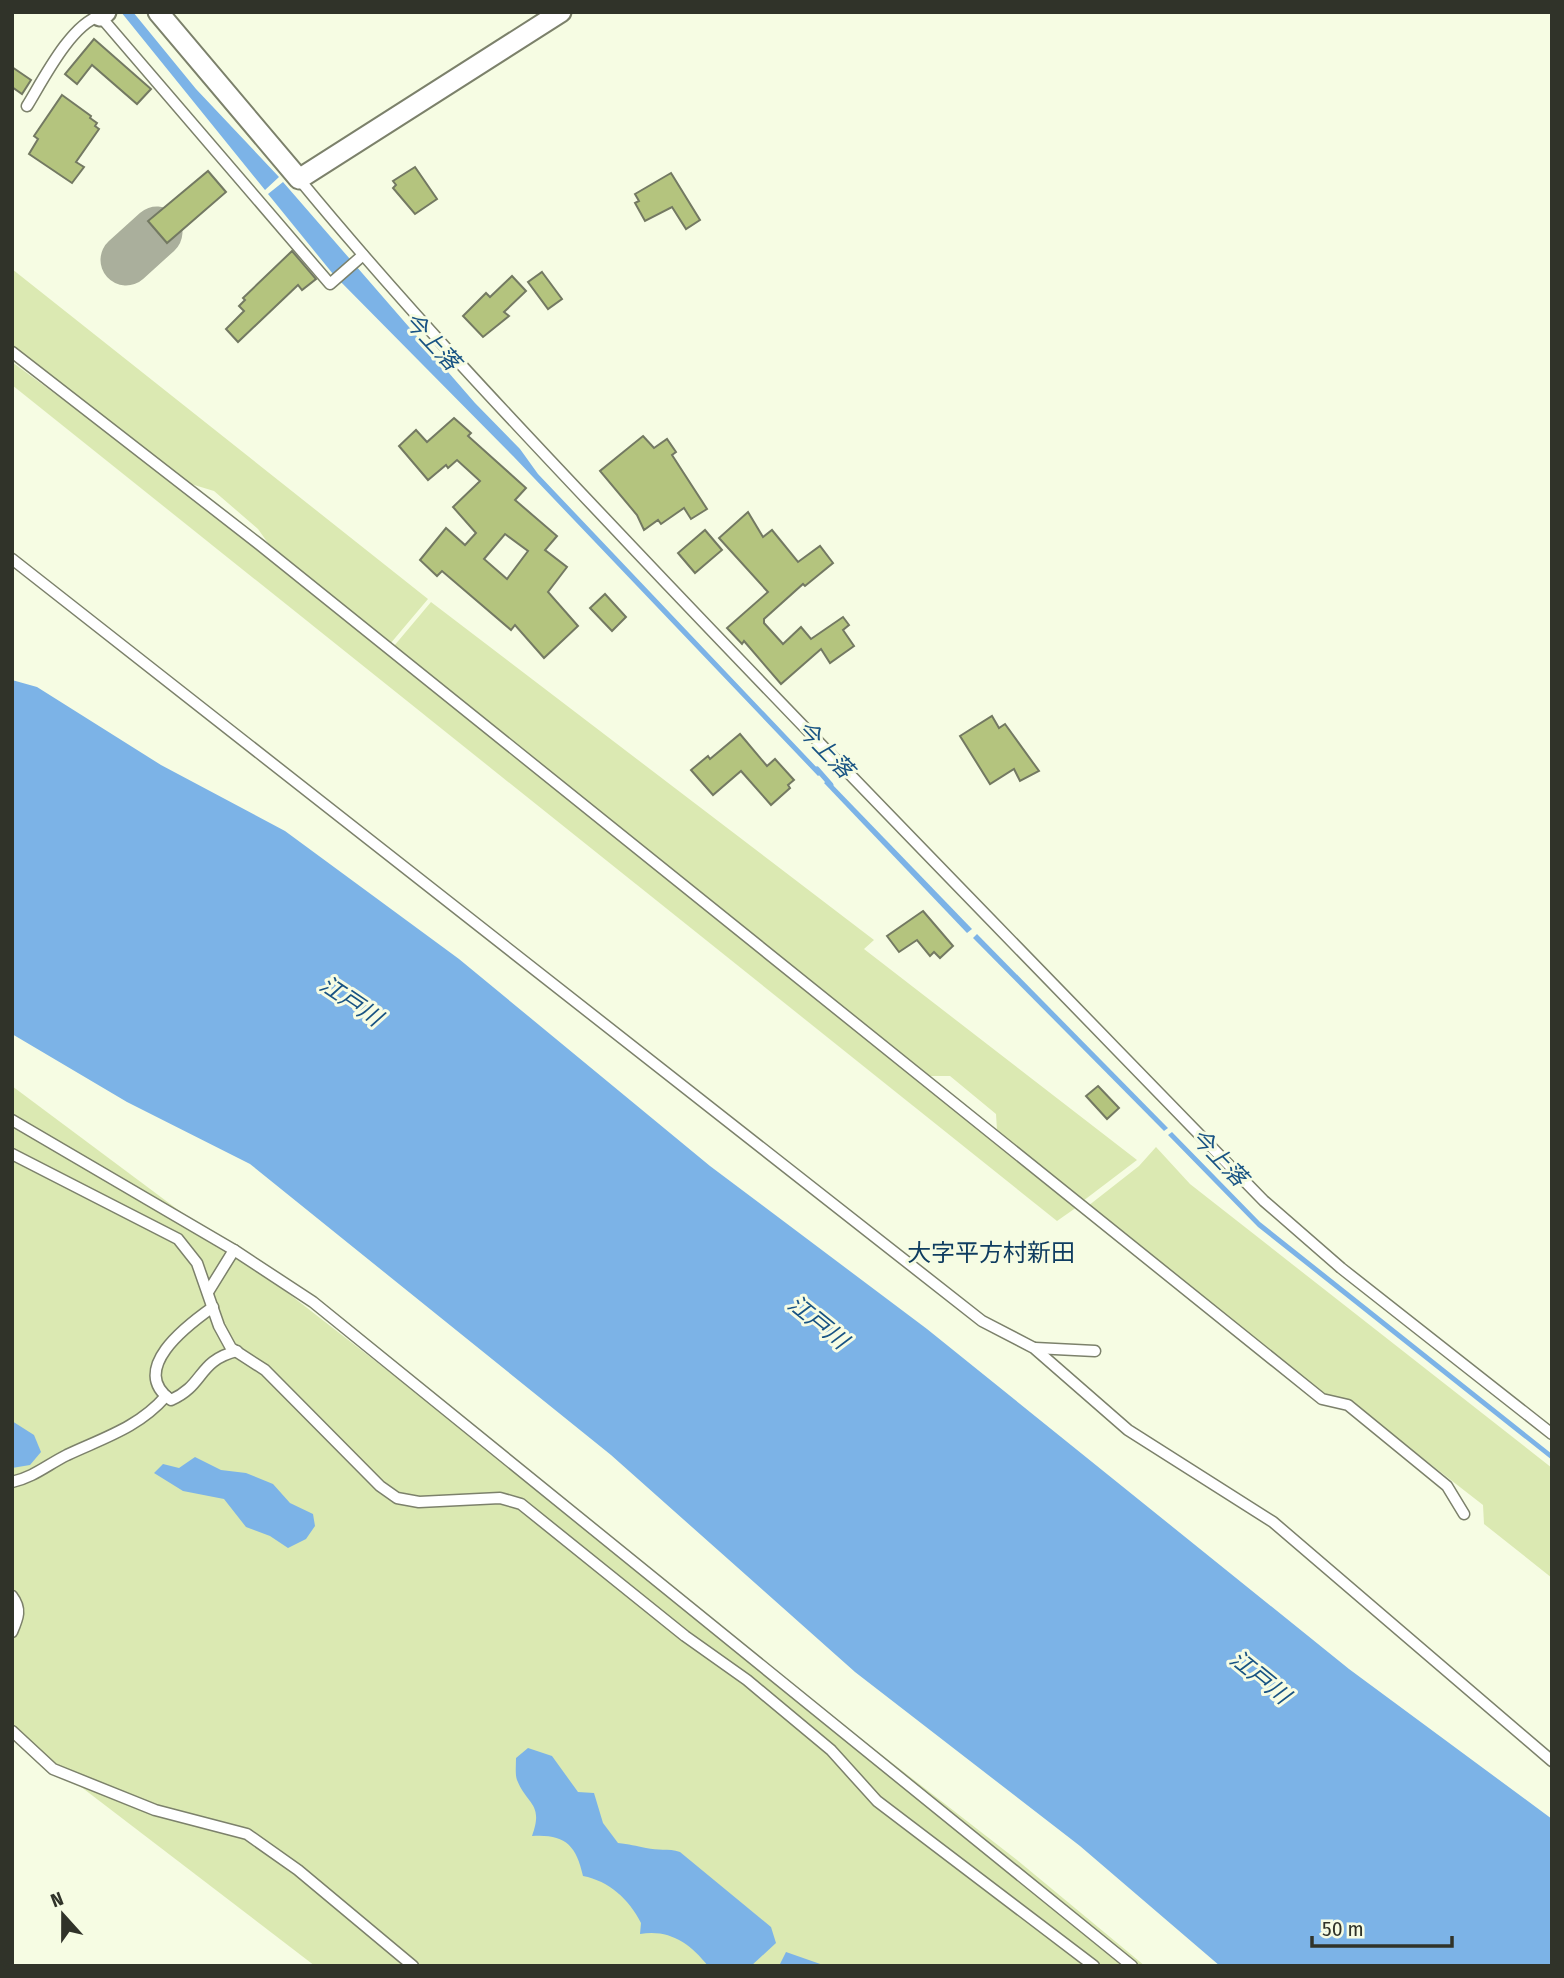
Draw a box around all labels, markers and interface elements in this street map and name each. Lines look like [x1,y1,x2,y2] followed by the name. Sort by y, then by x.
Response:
[398,306,468,379] water label: 今上落
[791,714,862,786] water label: 今上落
[315,970,390,1034] water label: 江戸川
[1185,1122,1256,1194] water label: 今上落
[907,1239,1075,1267] district label: 大字平方村新田
[782,1289,856,1356] water label: 江戸川
[1224,1644,1298,1711] water label: 江戸川
[28,1880,98,1950] north arrow
[48,1887,67,1912] text: N
[1312,1904,1452,1948] scale bar
[1322,1916,1364,1942] text: 50 m

